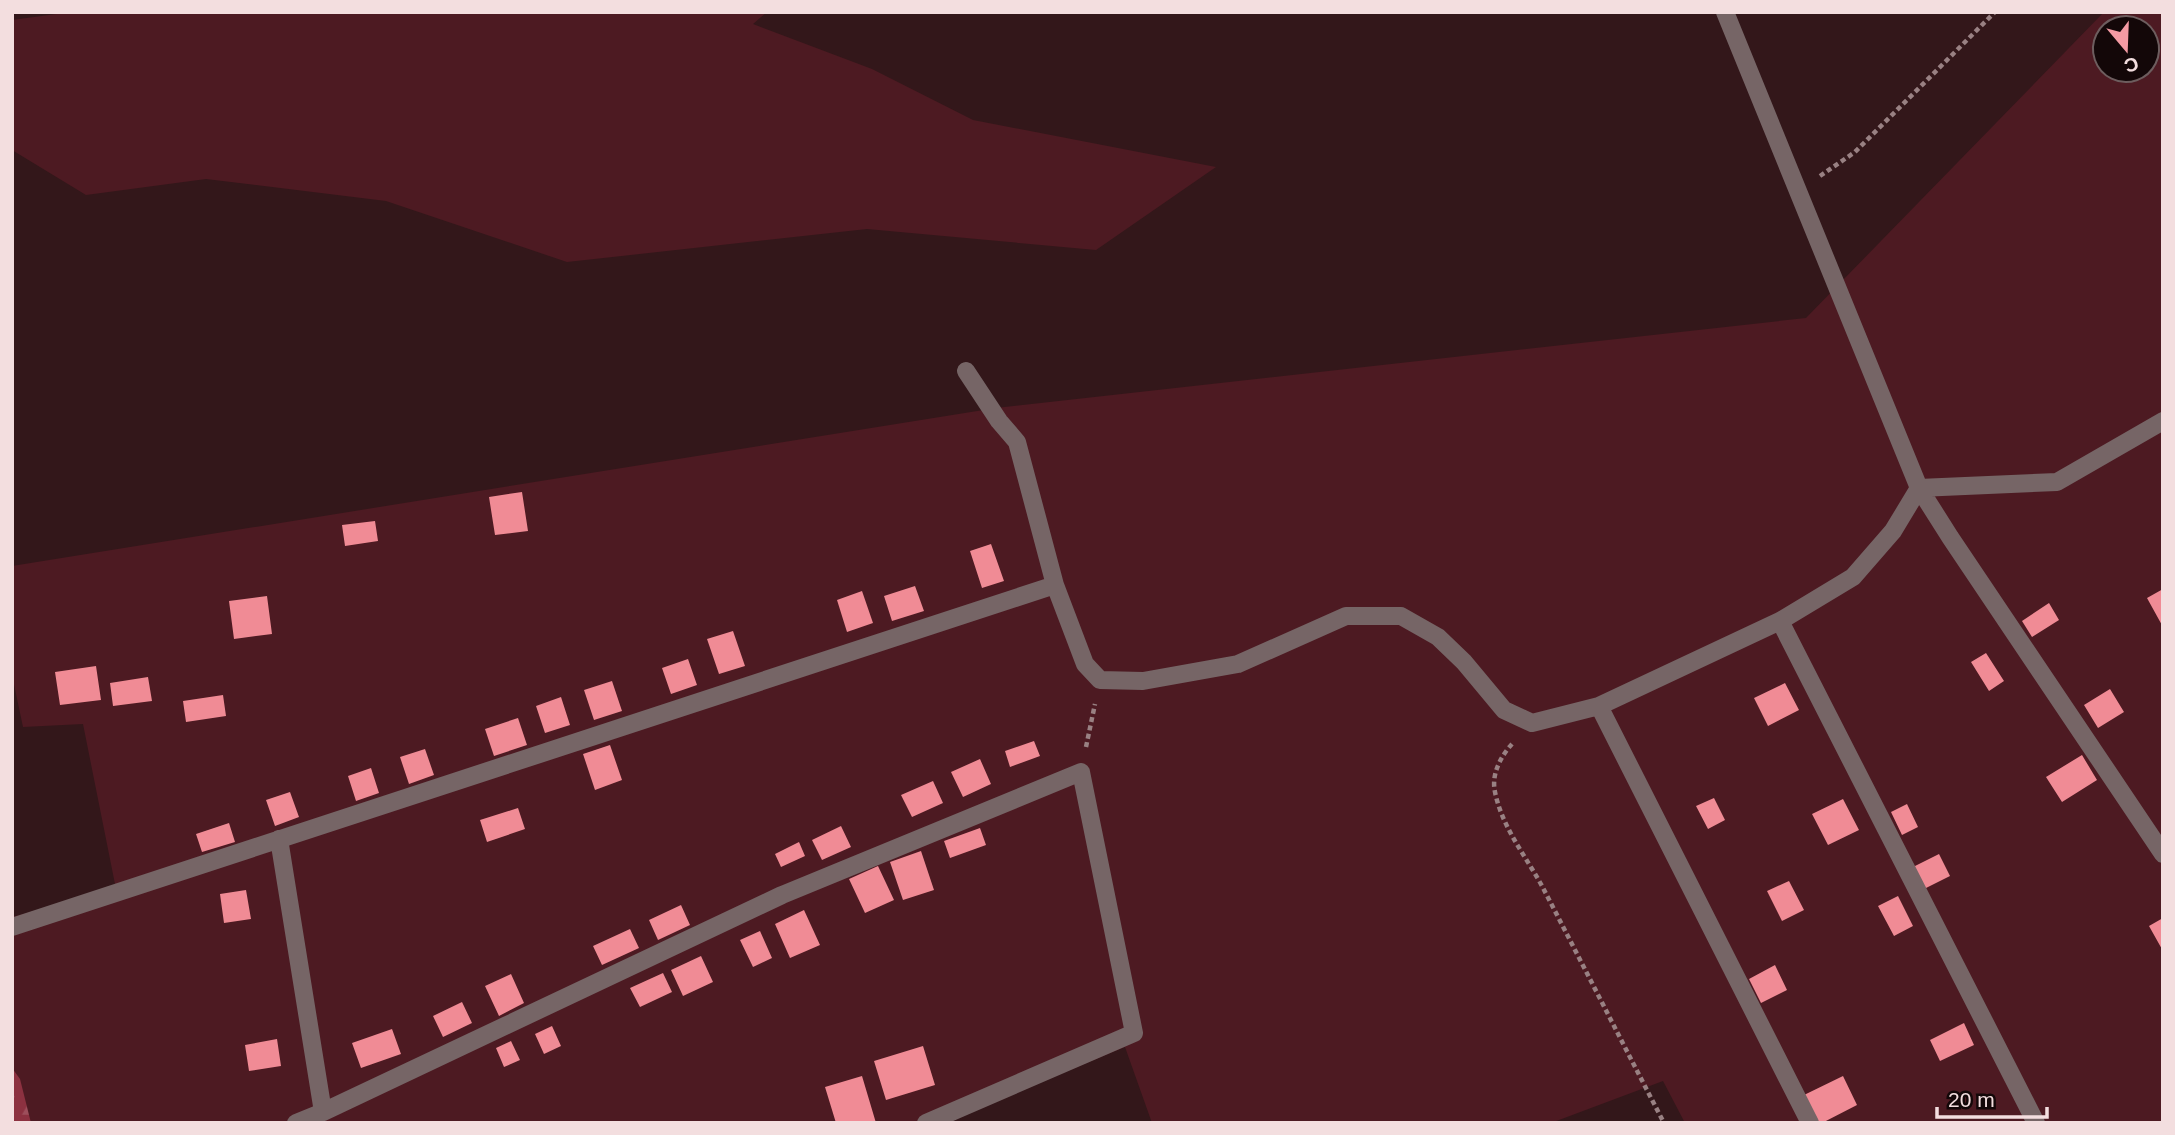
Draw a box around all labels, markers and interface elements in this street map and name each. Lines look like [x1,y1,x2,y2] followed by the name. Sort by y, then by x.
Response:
[2091,14,2161,84] north arrow
[2121,52,2141,77] text: С
[1937,1076,2047,1120] scale bar
[1948,1088,1995,1111] text: 20 m

